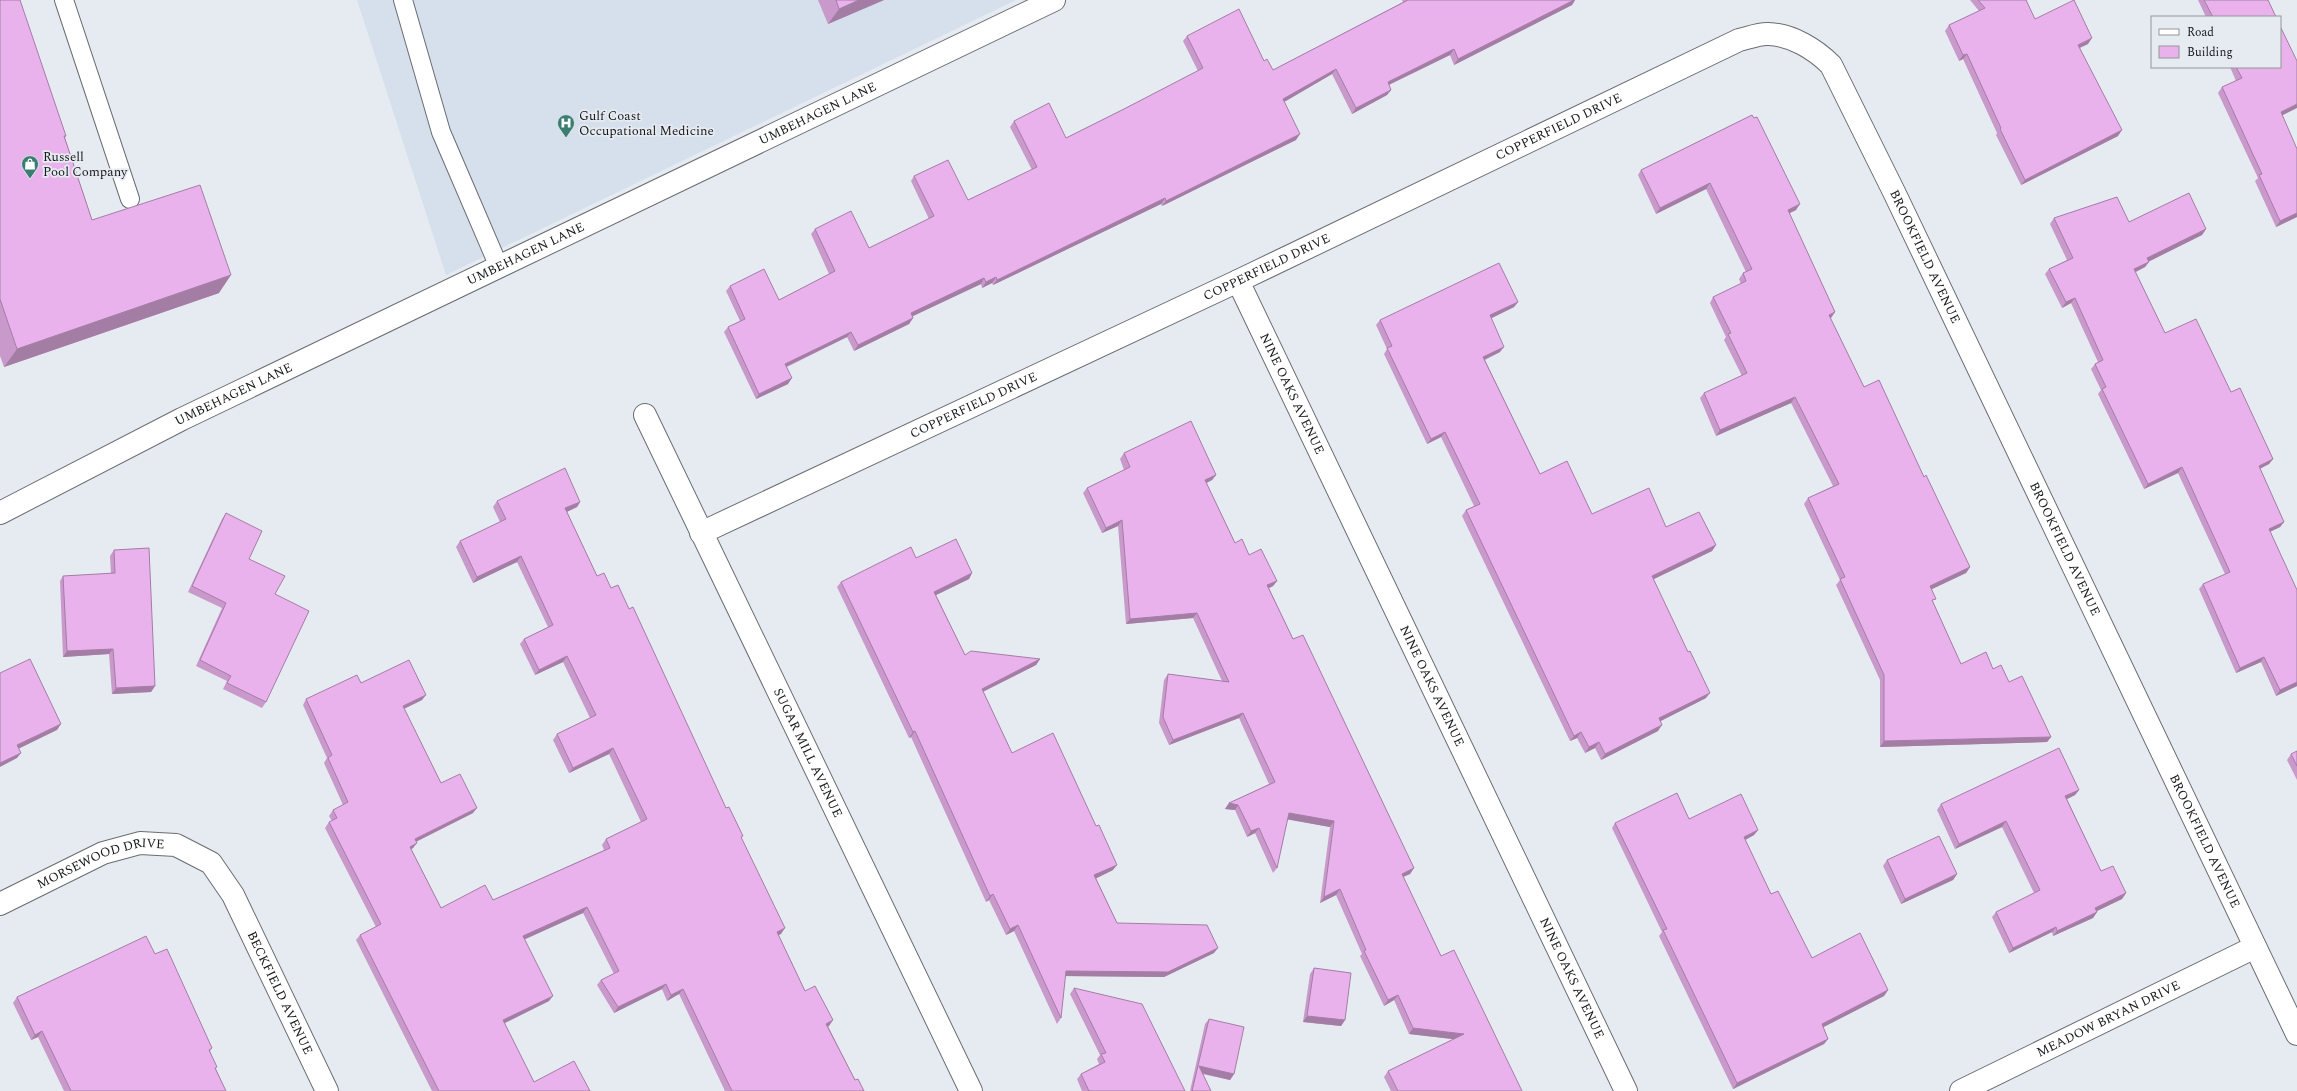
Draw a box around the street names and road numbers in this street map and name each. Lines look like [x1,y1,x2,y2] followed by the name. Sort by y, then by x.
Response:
[755,77,880,150] street label: UMBEHAGEN LANE
[1492,88,1625,166] street label: COPPERFIELD DRIVE
[1884,186,1966,327] street label: BROOKFIELD AVENUE
[463,217,588,291] street label: UMBEHAGEN LANE
[1200,228,1333,306] street label: COPPERFIELD DRIVE
[1254,330,1330,458] street label: NINE OAKS AVENUE
[171,357,296,431] street label: UMBEHAGEN LANE
[907,367,1040,444] street label: COPPERFIELD DRIVE
[2024,478,2105,619] street label: BROOKFIELD AVENUE
[1394,622,1470,750] street label: NINE OAKS AVENUE
[768,685,848,821] street label: SUGAR MILL AVENUE
[2164,771,2245,911] street label: BROOKFIELD AVENUE
[33,833,165,894] street label: MORSEWOOD DRIVE
[1534,914,1610,1042] street label: NINE OAKS AVENUE
[242,928,318,1058] street label: BECKFIELD AVENUE
[2033,975,2183,1062] street label: MEADOW BRYAN DRIVE

